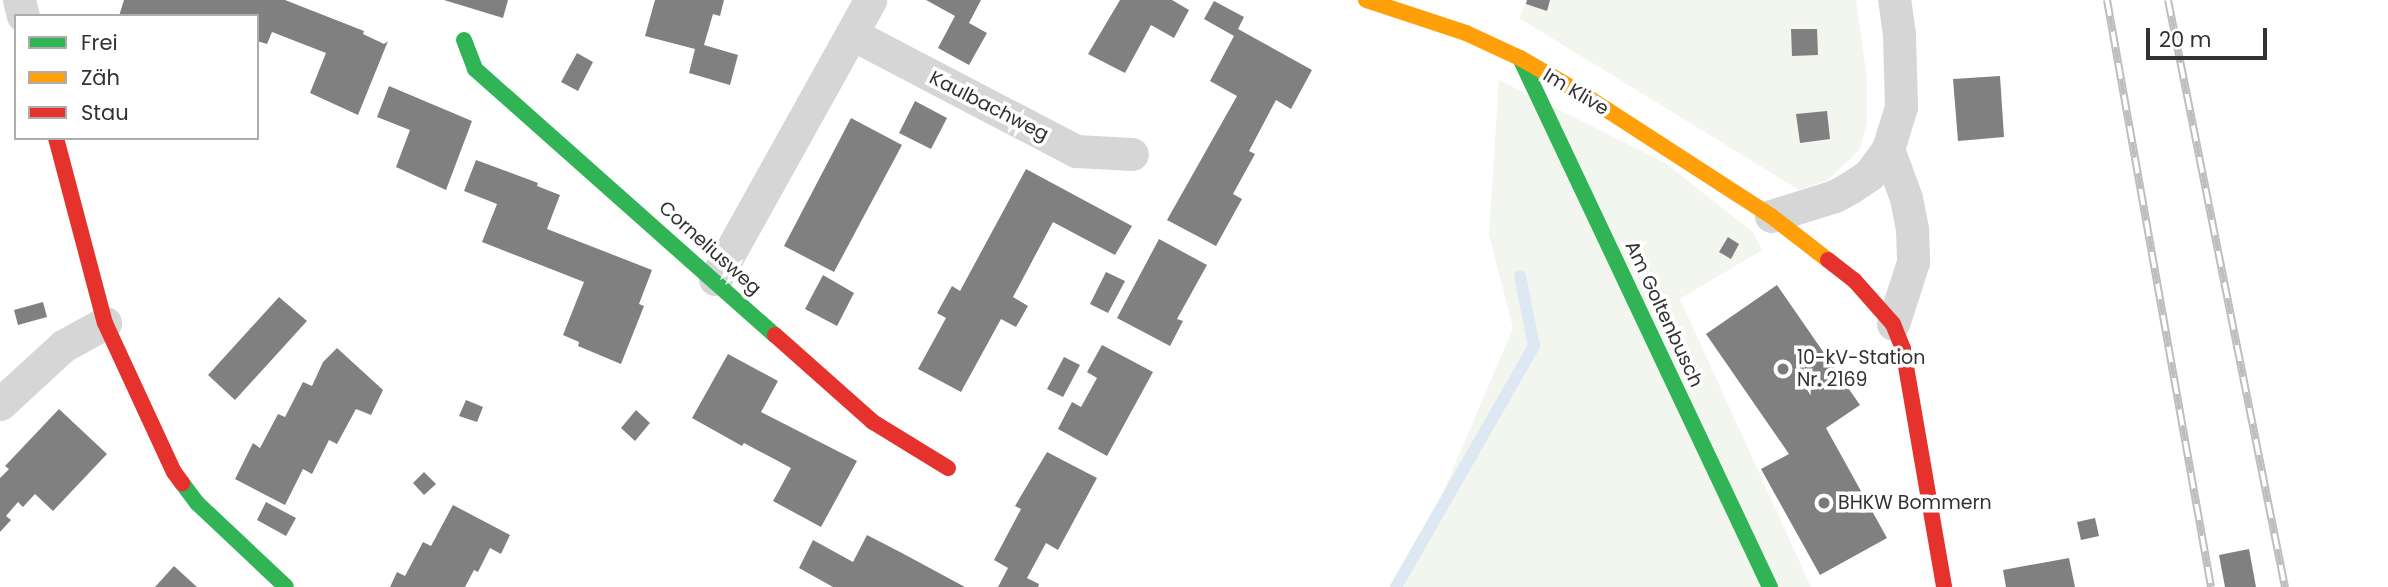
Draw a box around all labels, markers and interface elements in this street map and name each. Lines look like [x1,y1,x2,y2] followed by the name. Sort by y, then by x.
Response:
[14,14,259,140] legend
[2150,14,2271,58] scale bar
[2159,25,2212,54] text: 20 m
[81,28,118,57] text: Frei
[81,63,120,92] text: Zäh
[1539,64,1613,120] street label: Im Klive
[926,66,1052,146] street label: Kaulbachweg
[81,98,129,127] text: Stau
[654,196,766,300] street label: Corneliusweg
[1620,237,1708,391] street label: Am Goltenbusch
[1797,347,1925,391] place label: 10-kV-Station Nr. 2169
[1775,361,1791,377] marker: 10-kV-Station Nr. 2169
[1838,492,1992,514] place label: BHKW Bommern
[1816,495,1832,511] marker: BHKW Bommern

